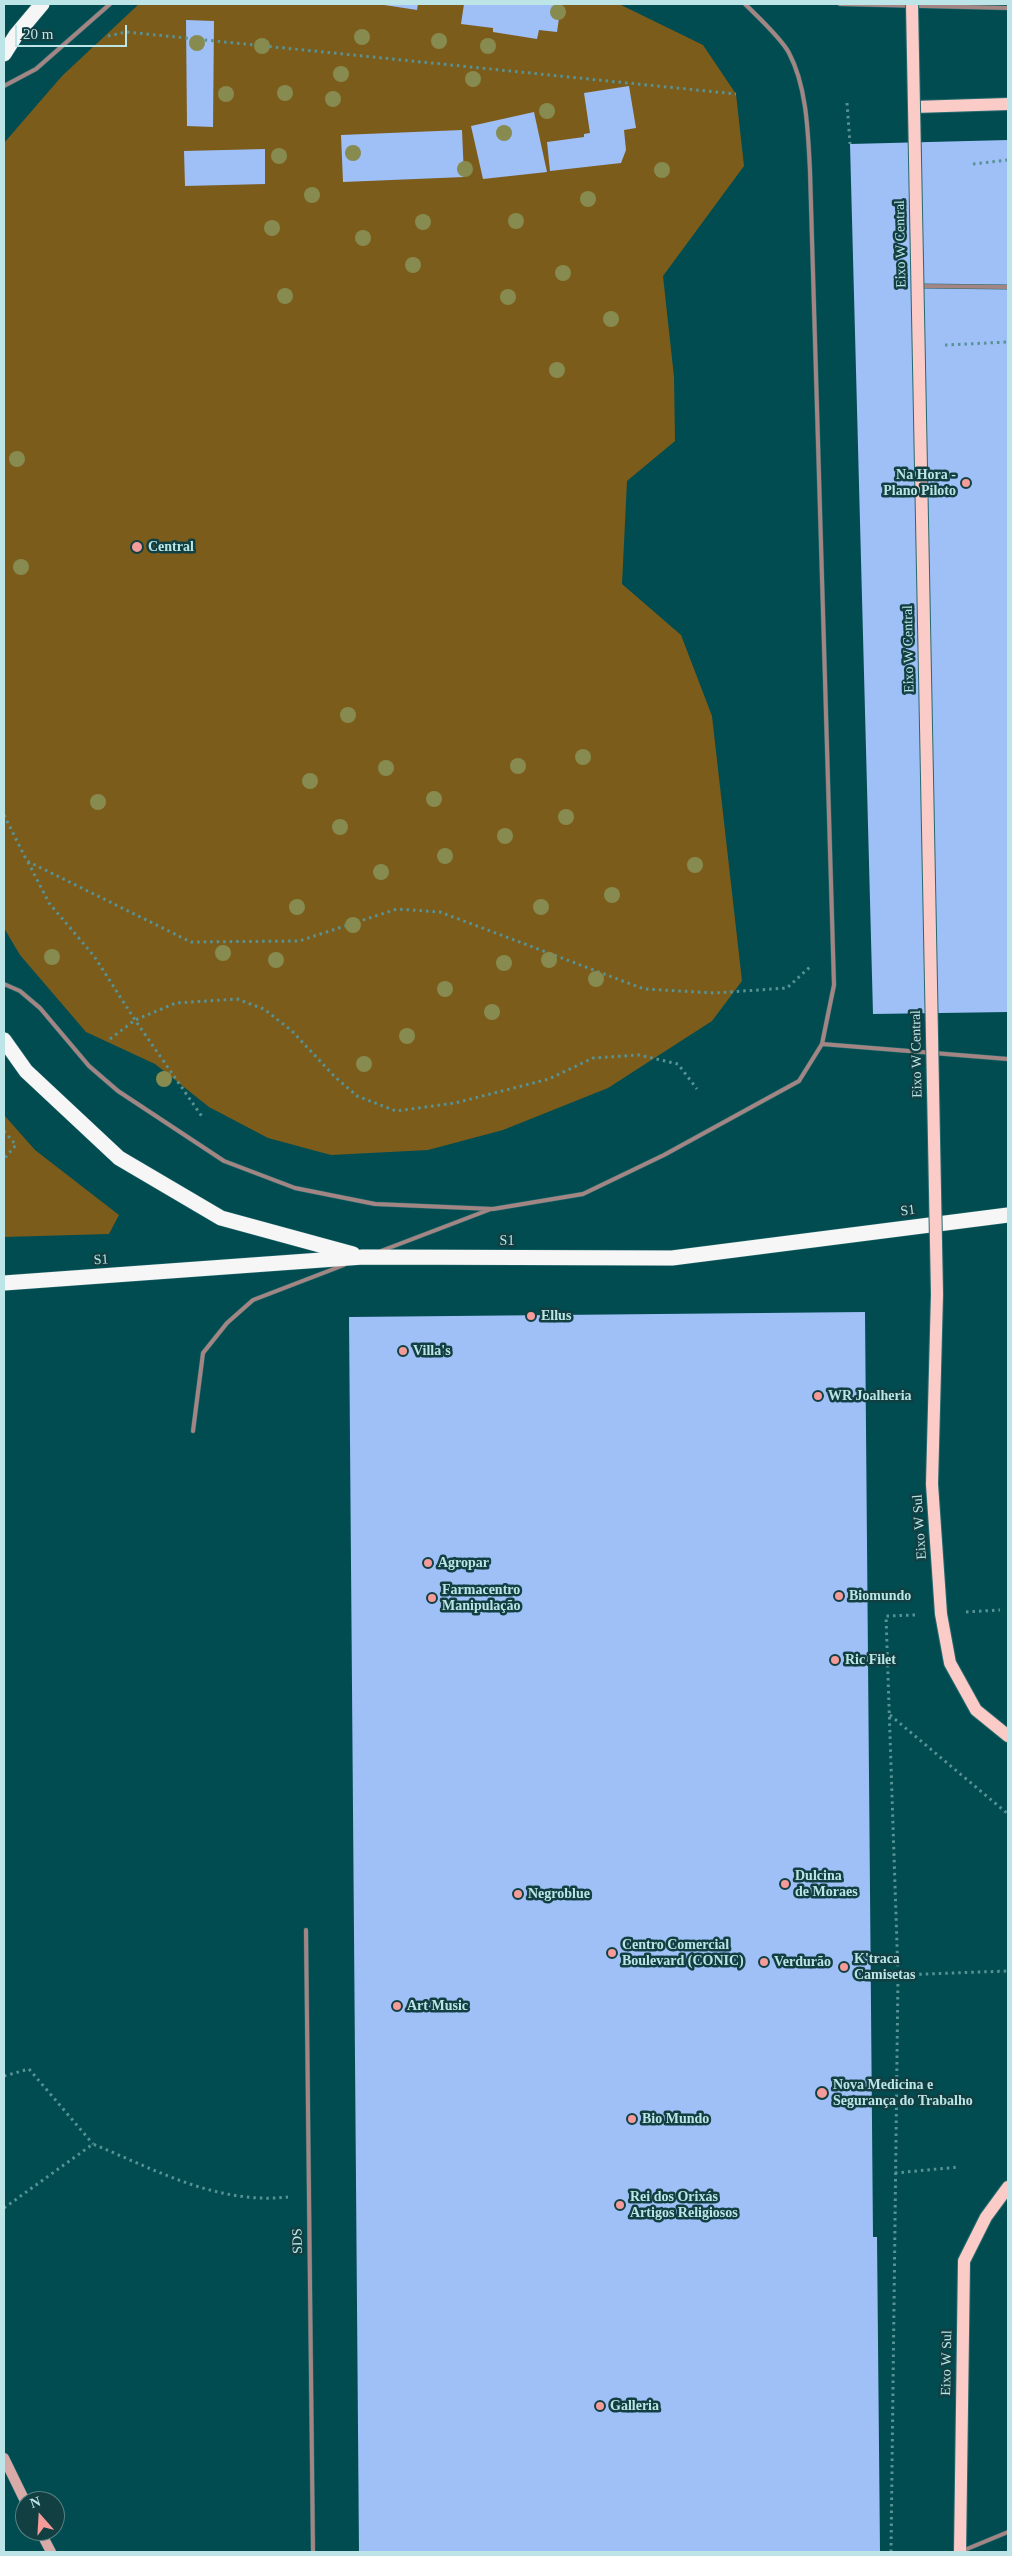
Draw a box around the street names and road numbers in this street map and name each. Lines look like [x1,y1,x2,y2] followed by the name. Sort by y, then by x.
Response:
[892,200,910,288] street label: Eixo W Central
[900,605,918,693] street label: Eixo W Central
[908,1010,926,1098] street label: Eixo W Central
[900,1202,916,1220] street label: S1
[500,1233,514,1249] street label: S1
[93,1251,109,1269] street label: S1
[909,1494,931,1560] street label: Eixo W Sul
[289,2228,307,2254] street label: SDS
[938,2330,956,2396] street label: Eixo W Sul

